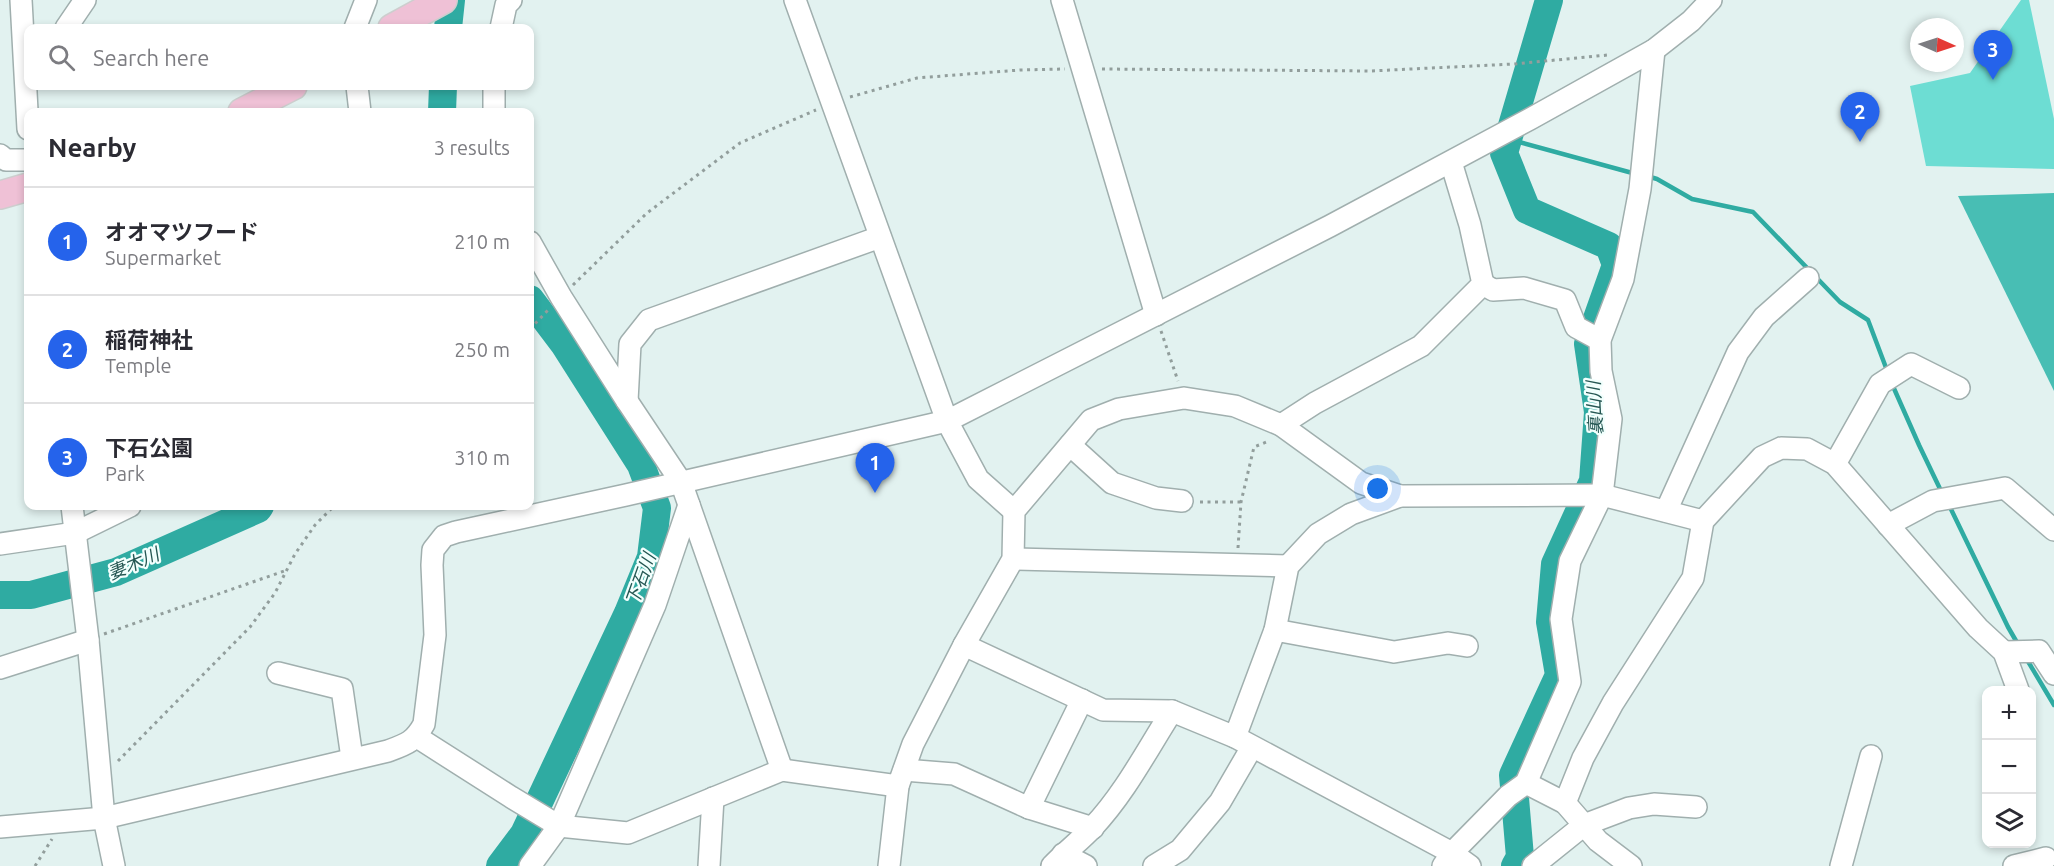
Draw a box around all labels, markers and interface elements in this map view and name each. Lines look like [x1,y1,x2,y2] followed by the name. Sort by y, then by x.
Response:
[1910,18,1964,72] north arrow
[24,24,534,90] search box
[1974,31,2012,80] pin: 3
[45,41,78,74] icon: search
[93,45,209,70] text: Search here
[1840,92,1880,142] pin: 2
[48,133,136,162] text: Nearby
[434,136,510,159] text: 3 results
[105,219,259,244] text: オオマツフード
[62,230,73,253] text: 1
[454,230,510,253] text: 210 m
[105,246,221,269] text: Supermarket
[105,327,193,352] text: 稲荷神社
[62,338,73,361] text: 2
[454,338,510,361] text: 250 m
[105,354,171,377] text: Temple
[1582,379,1605,435] water label: 裏山川
[105,435,193,460] text: 下石公園
[856,444,894,493] pin: 1
[62,446,73,469] text: 3
[454,446,510,469] text: 310 m
[105,462,145,485] text: Park
[1363,474,1392,503] your location
[104,542,164,583] water label: 妻木川
[621,548,659,608] water label: 下石川
[1982,686,2036,848] map controls
[1982,686,2036,740] button: +
[1982,740,2036,794] button: −
[1982,794,2036,848] button: layers

